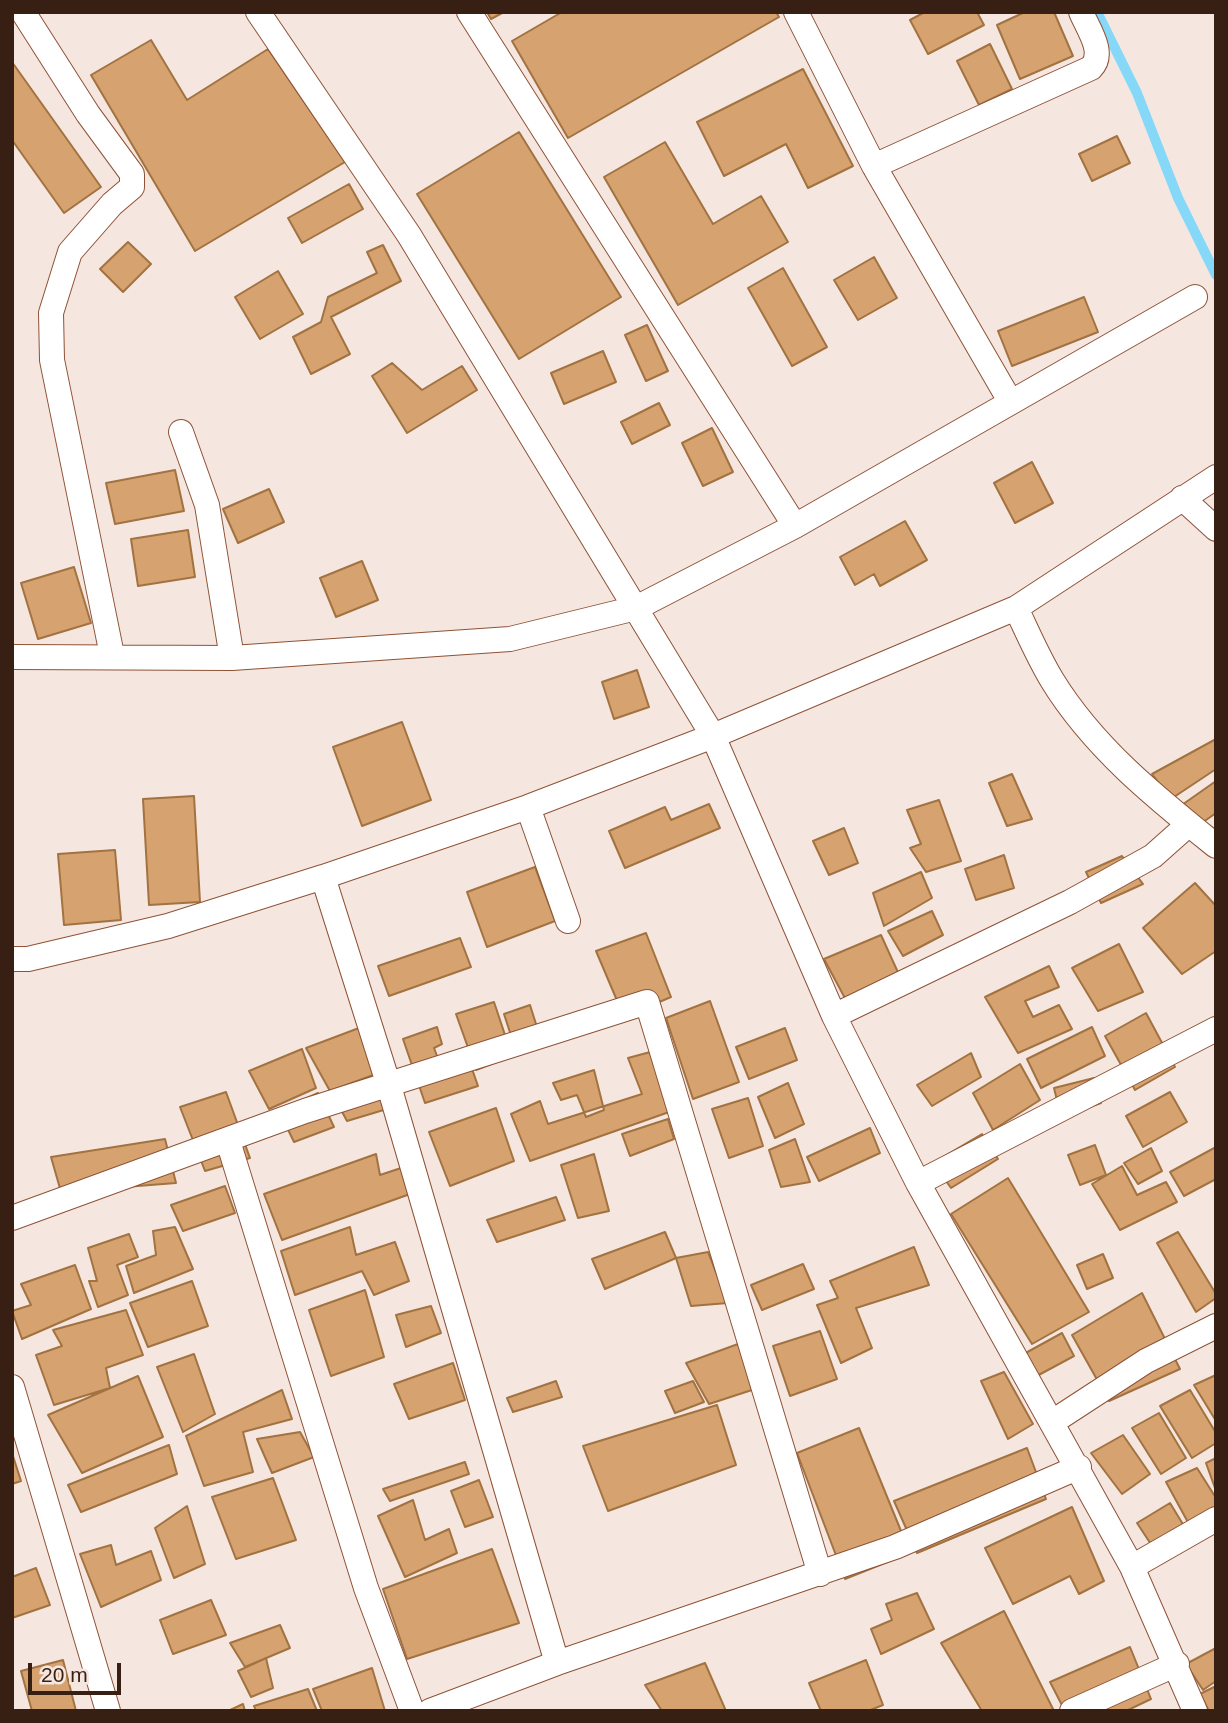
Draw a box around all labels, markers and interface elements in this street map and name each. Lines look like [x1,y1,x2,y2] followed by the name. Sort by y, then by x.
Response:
[32,1650,124,1694] scale bar
[41,1663,88,1686] text: 20 m

